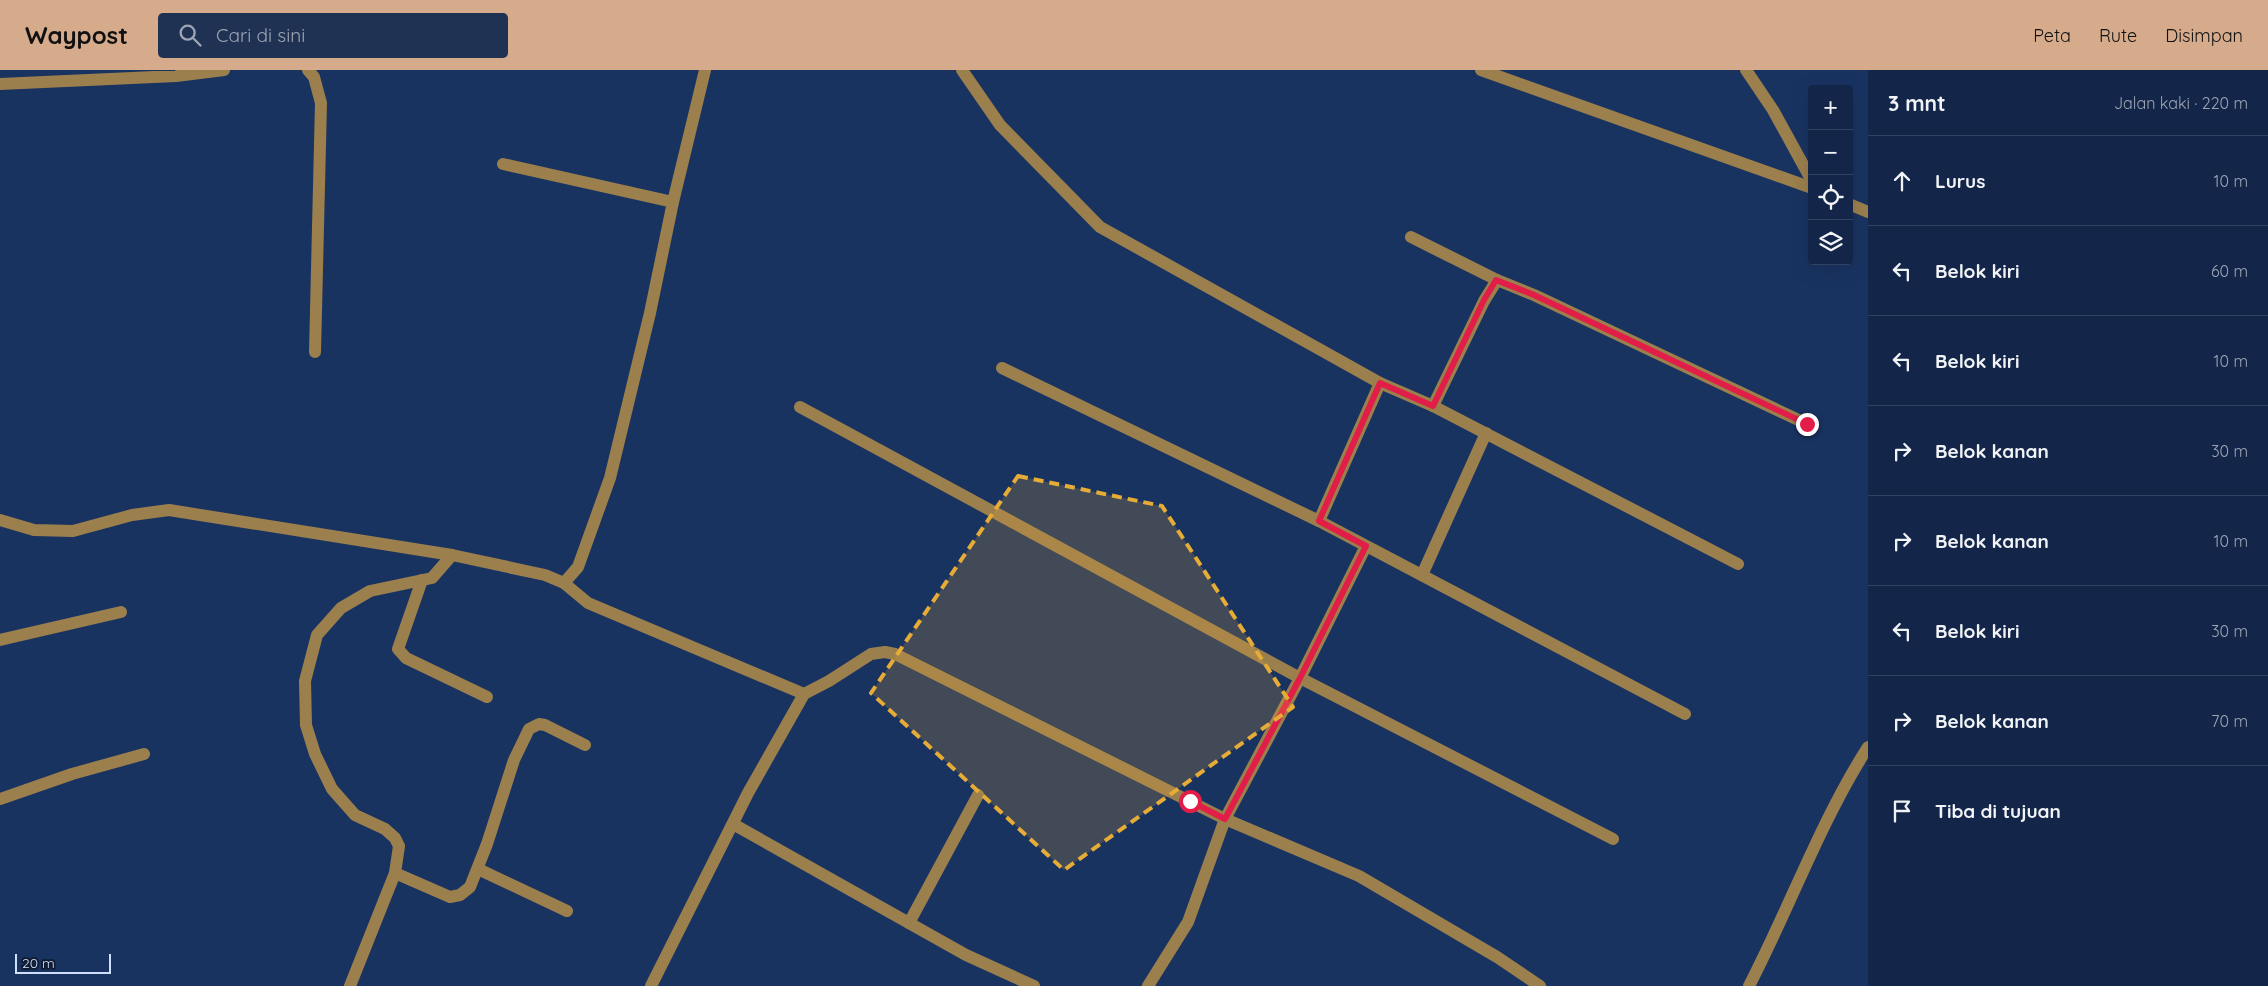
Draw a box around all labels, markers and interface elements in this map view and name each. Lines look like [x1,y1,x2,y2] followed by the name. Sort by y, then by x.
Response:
[158,13,508,58] search box
[25,20,128,50] text: Waypost
[176,21,204,49] icon: search
[216,23,305,47] text: Cari di sini
[2033,24,2071,47] text: Peta
[2099,24,2137,47] text: Rute
[2165,24,2243,47] text: Disimpan
[1808,85,1853,265] map controls
[1808,85,1853,130] button: +
[1888,90,1946,116] text: 3 mnt
[2114,93,2248,113] text: Jalan kaki · 220 m
[1808,130,1853,175] button: −
[1888,167,1916,195] icon: ahead
[1935,169,1985,193] text: Lurus
[2214,171,2248,191] text: 10 m
[1808,175,1853,220] button: locate
[1808,220,1853,265] button: layers
[1888,257,1916,285] icon: left
[1935,259,2020,283] text: Belok kiri
[2211,261,2248,281] text: 60 m
[1888,347,1916,375] icon: left
[1935,349,2020,373] text: Belok kiri
[2214,351,2248,371] text: 10 m
[1796,413,1819,436] route end
[1888,437,1916,465] icon: right
[1935,439,2049,463] text: Belok kanan
[2211,441,2248,461] text: 30 m
[1888,527,1916,555] icon: right
[1935,529,2049,553] text: Belok kanan
[2214,531,2248,551] text: 10 m
[1888,617,1916,645] icon: left
[1935,619,2020,643] text: Belok kiri
[2211,621,2248,641] text: 30 m
[1888,707,1916,735] icon: right
[1935,709,2049,733] text: Belok kanan
[2211,711,2248,731] text: 70 m
[1179,790,1202,813] route start
[1888,797,1916,825] icon: arrive
[1935,799,2061,823] text: Tiba di tujuan
[15,951,111,974] scale bar
[22,954,55,972] text: 20 m

